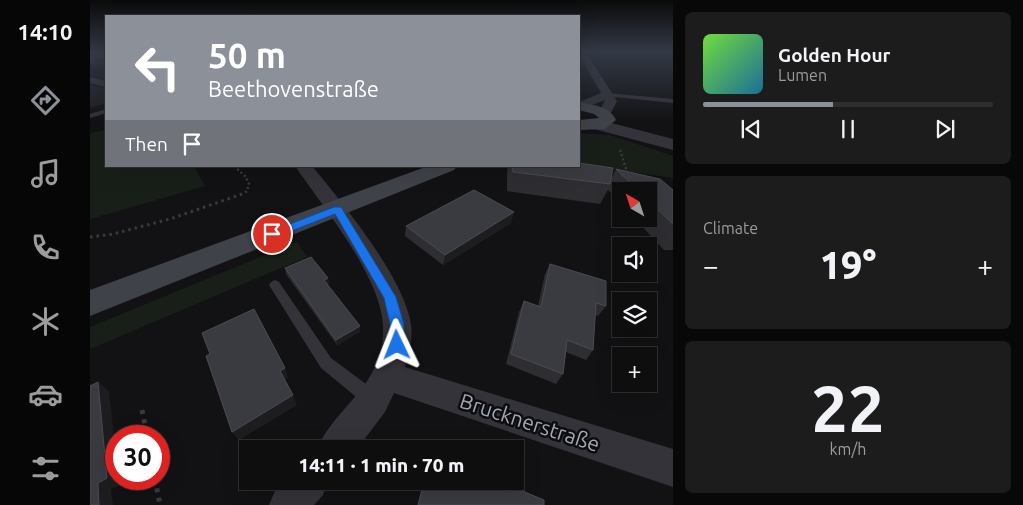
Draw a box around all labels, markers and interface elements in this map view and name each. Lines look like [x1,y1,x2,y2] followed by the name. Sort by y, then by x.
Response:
[17,19,73,44] text: 14:10
[125,35,190,100] icon: left
[208,35,286,75] text: 50 m
[778,44,890,66] text: Golden Hour
[778,66,827,84] text: Lumen
[208,76,379,101] text: Beethovenstraße
[28,83,63,118] icon: directions
[737,115,765,143] icon: previous
[834,115,862,143] icon: pause
[931,115,959,143] icon: next
[178,130,206,158] icon: arrive
[125,133,168,155] text: Then
[28,156,63,191] icon: music
[612,182,658,228] north arrow
[612,182,657,392] map controls
[251,213,293,255] pin
[703,219,758,237] text: Climate
[258,220,286,248] icon: arrive
[28,230,63,265] icon: phone
[612,237,657,282] button: sound
[820,244,876,286] text: 19°
[703,250,719,281] text: −
[977,250,993,281] text: +
[612,292,657,337] button: layers
[28,304,63,339] icon: climate
[370,318,422,370] position arrow
[612,347,657,392] button: +
[811,371,885,444] text: 22
[28,377,63,412] icon: car
[457,388,603,456] street label: Brucknerstraße
[105,425,170,490] speed limit sign: 30
[830,440,866,458] text: km/h
[28,451,63,486] icon: filters
[299,454,464,476] text: 14:11 · 1 min · 70 m

